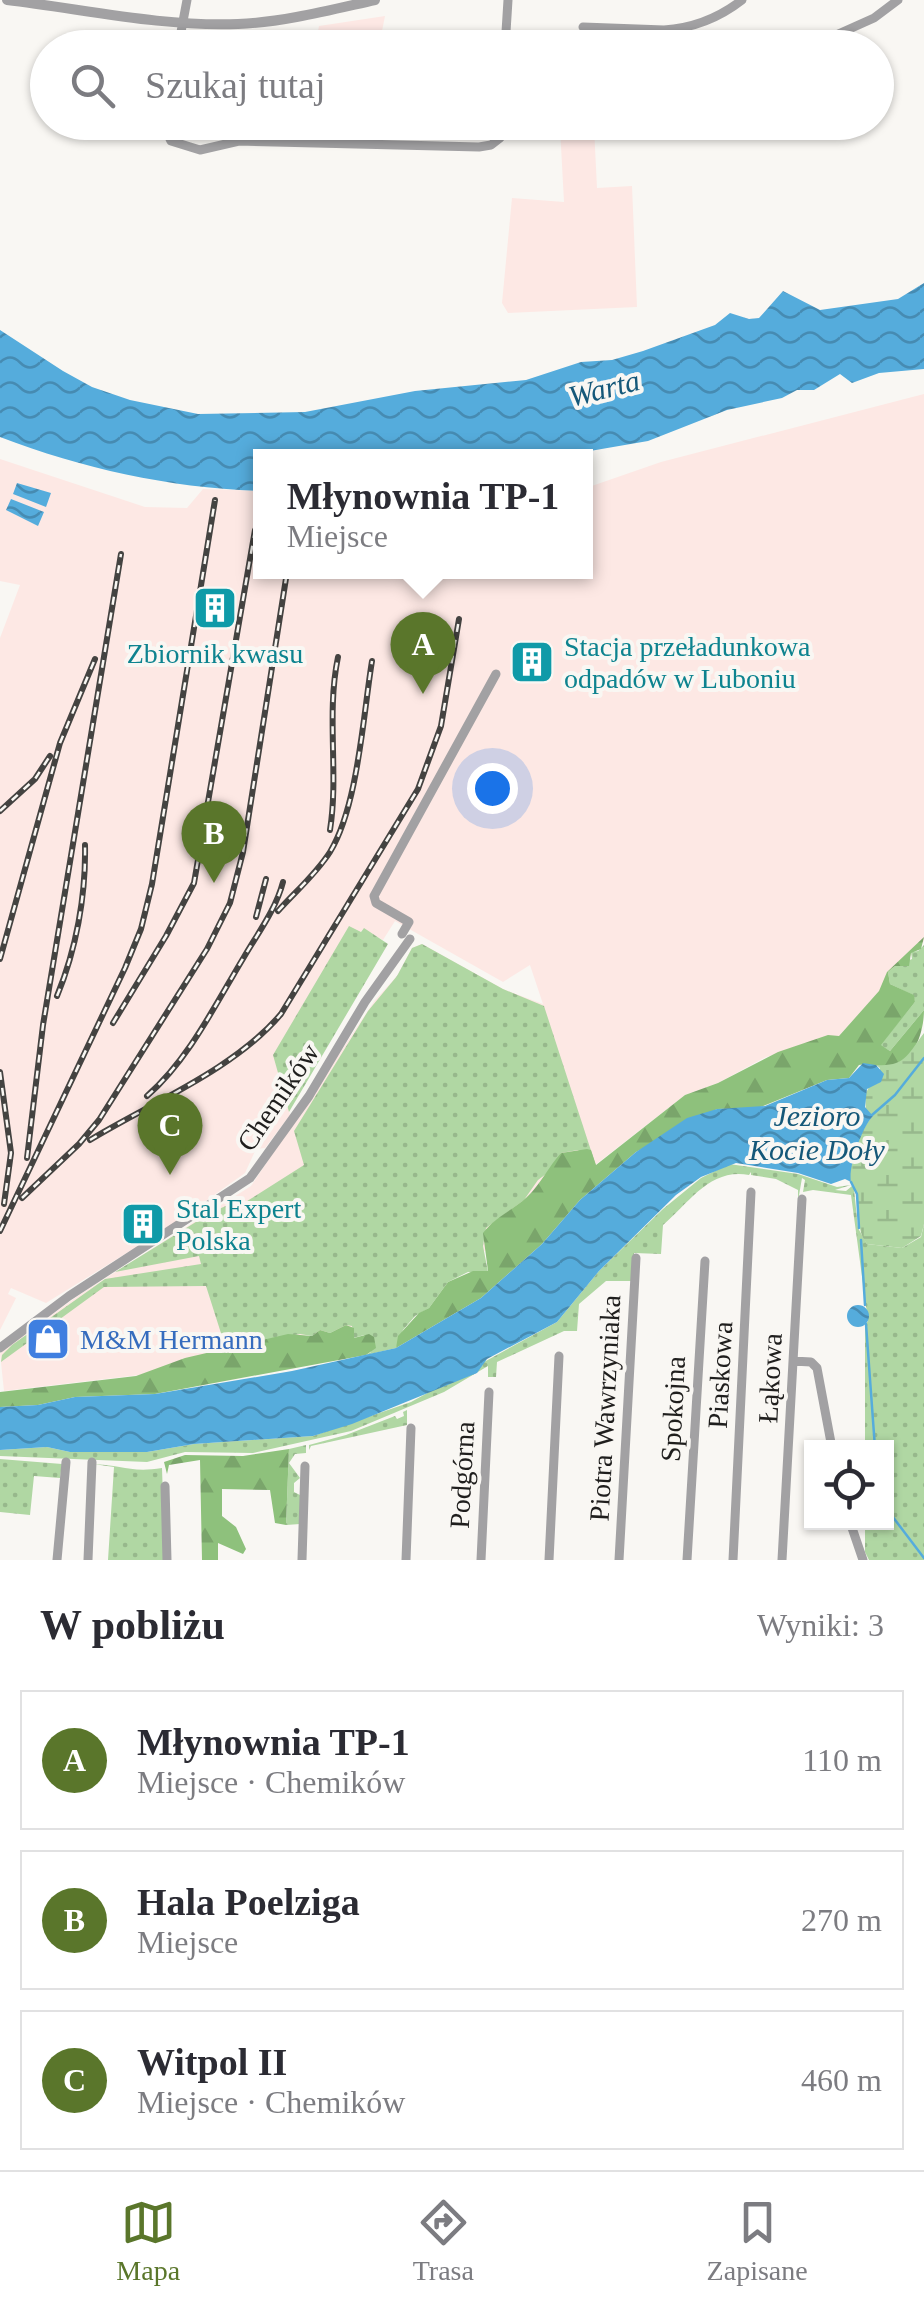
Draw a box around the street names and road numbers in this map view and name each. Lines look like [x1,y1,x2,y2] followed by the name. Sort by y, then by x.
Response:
[231,1037,326,1157] street label: Chemików
[584,1293,626,1522] street label: Piotra Wawrzyniaka
[702,1320,738,1429] street label: Piaskowa
[752,1332,788,1424] street label: Łąkowa
[655,1355,691,1463] street label: Spokojna
[444,1420,480,1529] street label: Podgórna

